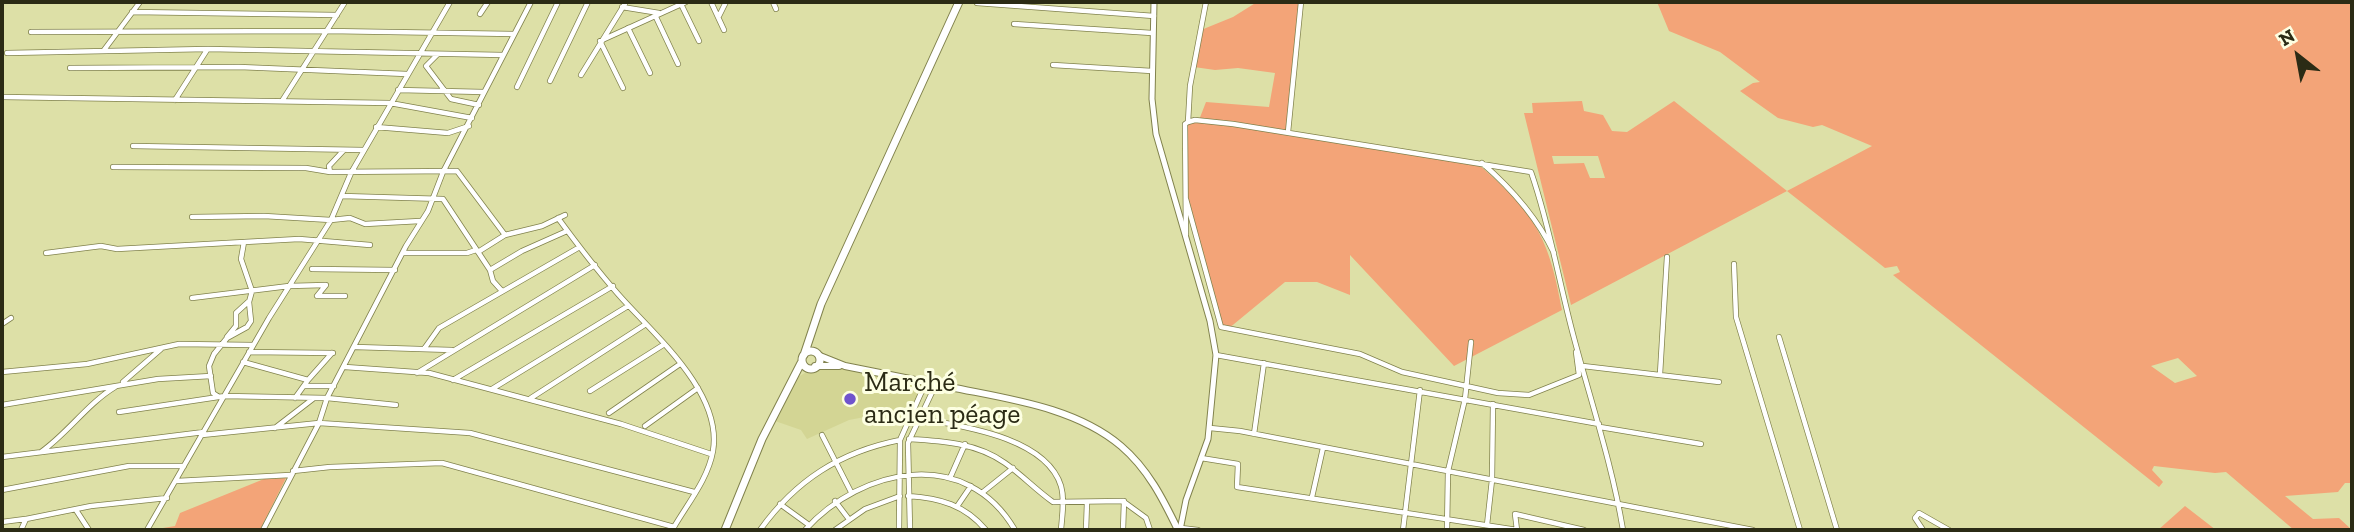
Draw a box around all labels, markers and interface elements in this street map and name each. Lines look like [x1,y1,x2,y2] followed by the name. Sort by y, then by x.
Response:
[2263,21,2333,91] north arrow
[2275,24,2299,51] text: N
[864,366,1020,432] place label: Marché ancien péage
[842,391,858,407] marker: Marché ancien péage

